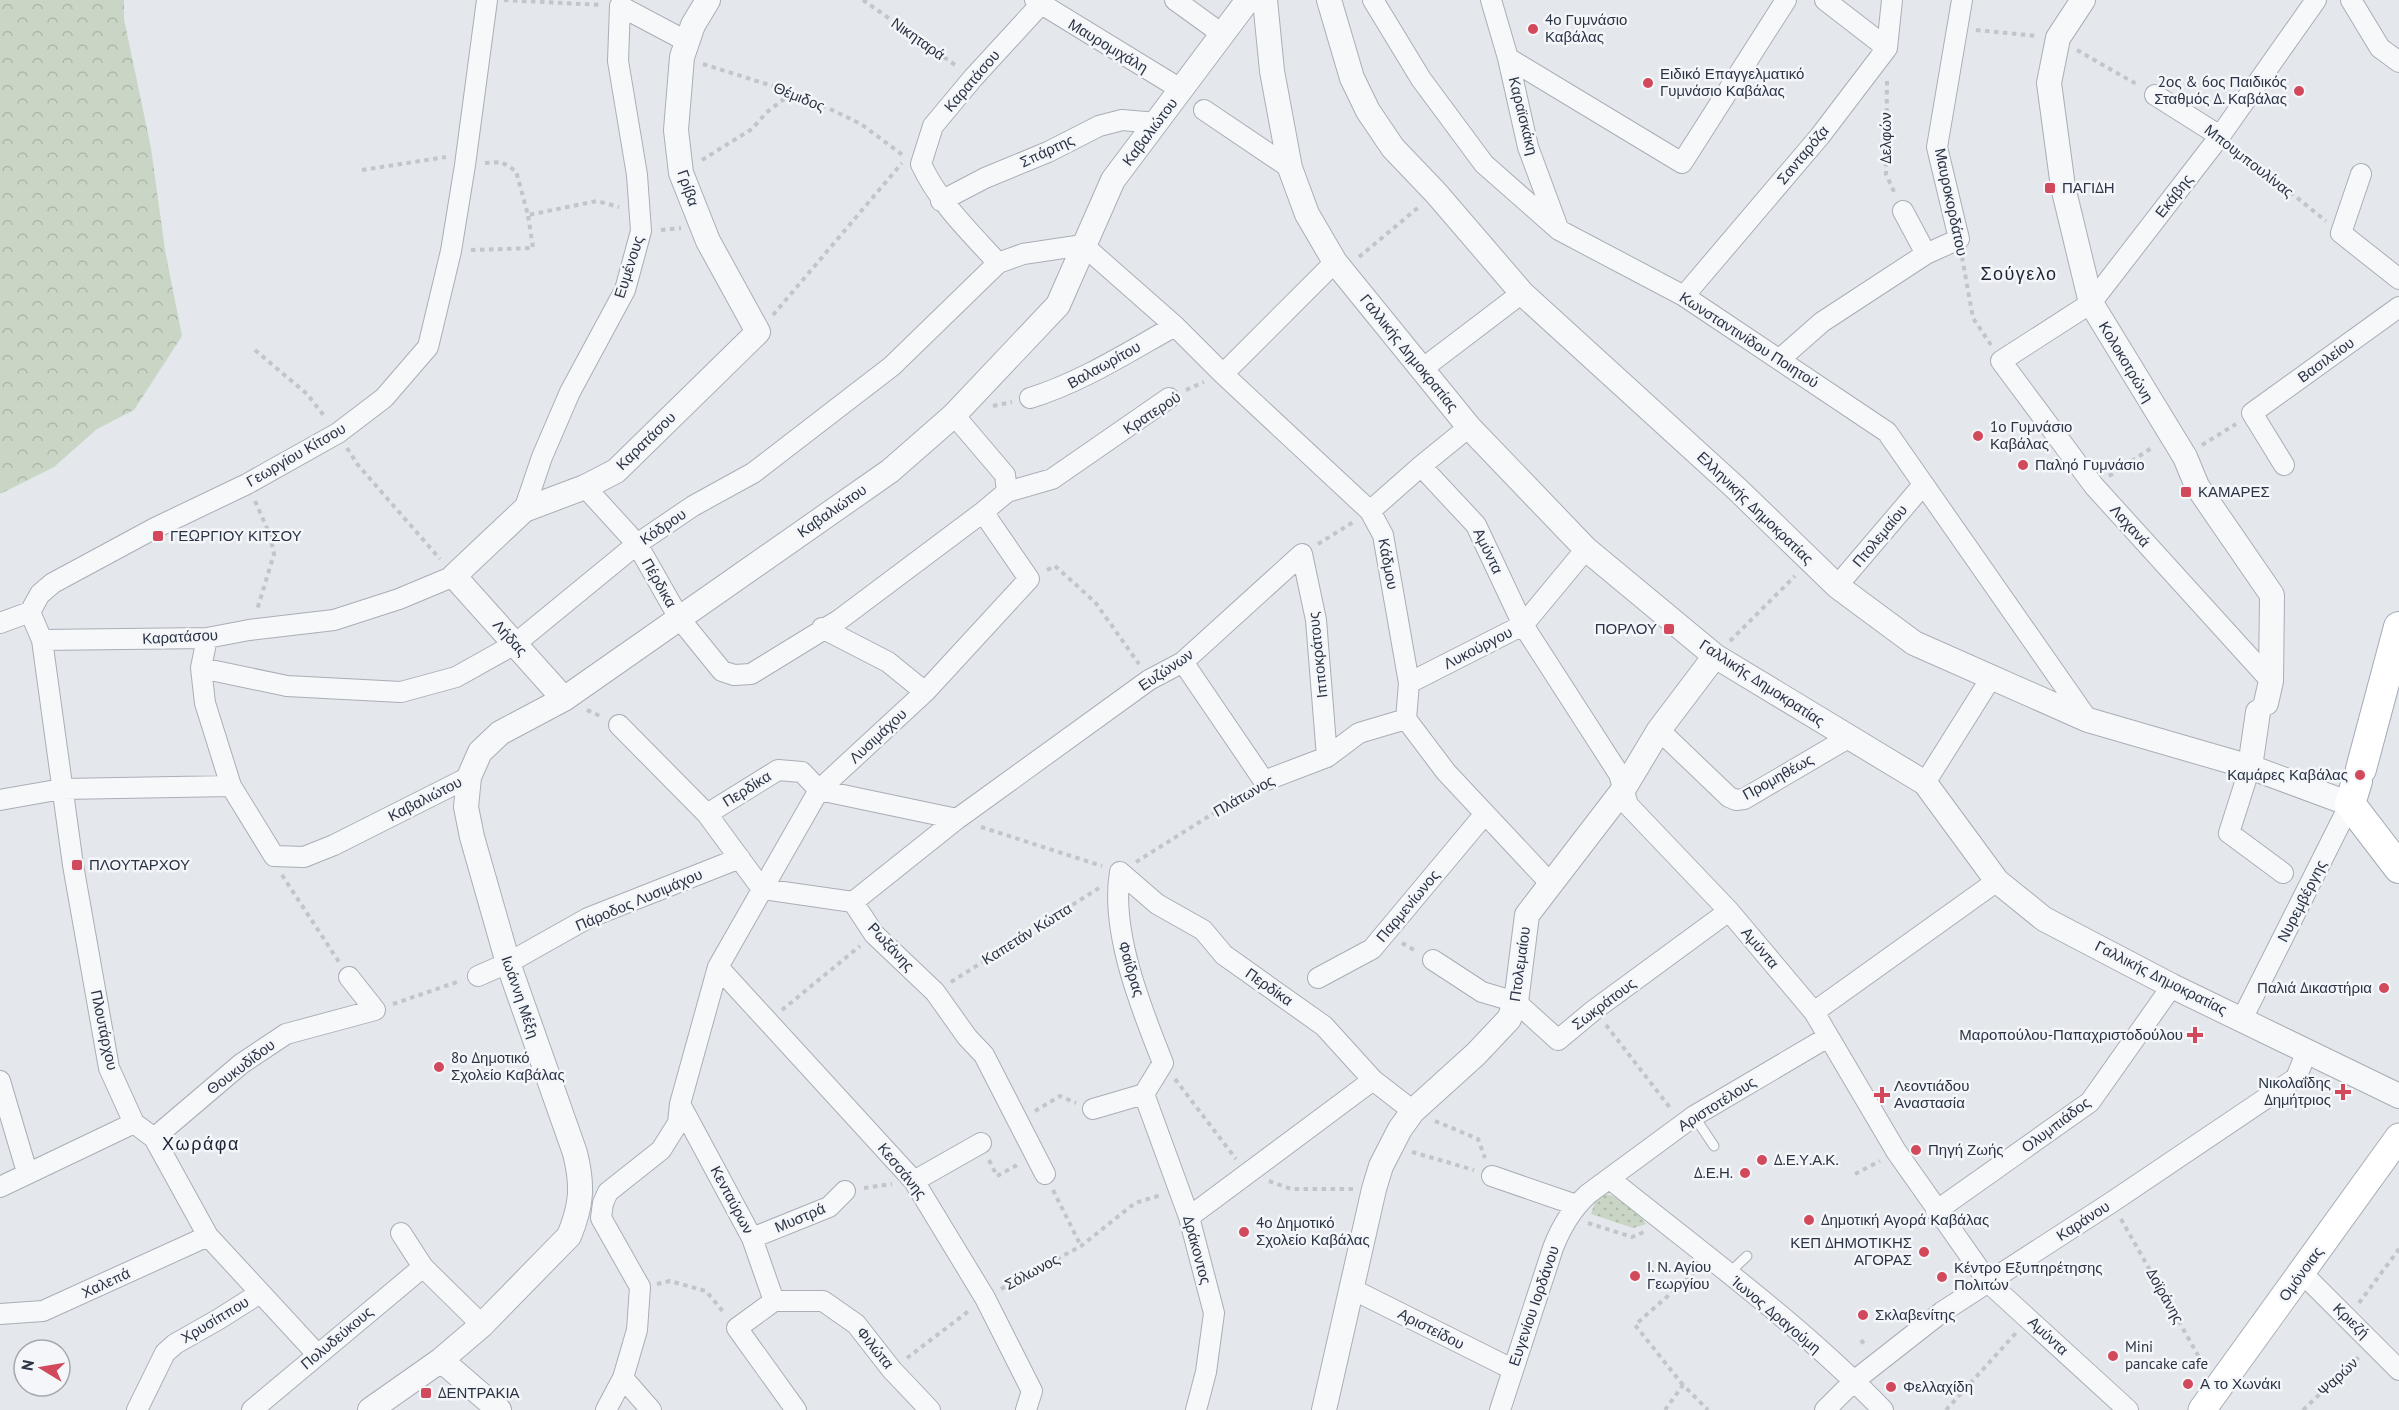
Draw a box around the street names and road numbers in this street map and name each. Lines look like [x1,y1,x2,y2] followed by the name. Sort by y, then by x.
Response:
[888,13,949,64] street label: Νικηταρά
[1065,14,1152,77] street label: Μαυρομιχάλη
[940,46,1004,116] street label: Καρατάσου
[1505,75,1542,157] street label: Καραϊσκάκη
[771,78,828,115] street label: Θέμιδος
[1118,94,1181,170] street label: Καβαλιώτου
[1876,112,1895,164] street label: Δελφών
[2201,120,2298,201] street label: Μπουμπουλίνας
[1773,121,1833,188] street label: Σανταρόζα
[1017,130,1077,171] street label: Σπάρτης
[1931,146,1972,258] street label: Μαυροκορδάτου
[673,167,704,209] street label: Γρίβα
[2151,170,2197,221] street label: Εκάβης
[610,233,648,300] street label: Ευμένους
[1676,287,1822,392] street label: Κωνσταντινίδου Ποιητού
[1356,290,1463,415] street label: Γαλλικής Δημοκρατίας
[2095,318,2158,406] street label: Κολοκοτρώνη
[2294,333,2358,386] street label: Βασιλείου
[1064,337,1144,392] street label: Βαλαωρίτου
[1119,387,1184,438] street label: Κρατερού
[612,407,680,474] street label: Καρατάσου
[243,418,349,491] street label: Γεωργίου Κίτσου
[1693,447,1818,568] street label: Ελληνικής Δημοκρατίας
[793,480,870,541] street label: Καβαλιώτου
[2106,500,2155,551] street label: Λαχανά
[1848,501,1911,571] street label: Πτολεμαίου
[636,504,689,549] street label: Κόδρου
[1469,525,1508,577] street label: Αμύντα
[1374,537,1403,591] street label: Κάδμου
[638,555,681,611] street label: Πέρδικα
[1304,611,1331,699] street label: Ιπποκράτους
[489,615,532,660] street label: Λήδας
[1440,622,1515,673] street label: Λυκούργου
[142,625,218,648] street label: Καρατάσου
[1696,635,1829,730] street label: Γαλλικής Δημοκρατίας
[1135,644,1197,695] street label: Ευζώνων
[845,704,910,767] street label: Λυσιμάχου
[1739,749,1817,804] street label: Προμηθέως
[719,766,775,811] street label: Περδίκα
[1210,771,1278,821] street label: Πλάτωνος
[385,772,465,825] street label: Καβαλιώτου
[2273,857,2330,945] street label: Νυρεμβέργης
[572,864,705,935] street label: Πάροδος Λυσιμάχου
[1372,866,1443,946] street label: Παρμενίωνος
[978,898,1076,969] street label: Καπετάν Κώττα
[864,918,919,975] street label: Ρωξάνης
[1738,923,1783,973] street label: Αμύντα
[1505,925,1534,1003] street label: Πτολεμαίου
[2092,936,2230,1019] street label: Γαλλικής Δημοκρατίας
[1114,939,1149,999] street label: Φαίδρας
[497,953,543,1041] street label: Ιωάννη Μέξη
[1242,963,1297,1010] street label: Περδίκα
[1568,973,1639,1034] street label: Σωκράτους
[87,988,122,1072] street label: Πλουτάρχου
[203,1035,279,1098] street label: Θουκυδίδου
[1674,1072,1759,1135] street label: Αριστοτέλους
[2018,1093,2094,1157] street label: Ολυμπιάδος
[874,1139,931,1203] street label: Κεσσάνης
[707,1162,758,1237] street label: Κενταύρων
[2052,1196,2113,1245] street label: Καράνου
[772,1198,828,1237] street label: Μυστρά
[1179,1214,1216,1286] street label: Δράκοντος
[2274,1242,2327,1305] street label: Ομόνοιας
[1504,1243,1563,1368] street label: Ευγενίου Ιορδάνου
[1001,1249,1062,1294] street label: Σόλωνος
[78,1263,133,1302] street label: Χαλεπά
[2142,1265,2188,1327] street label: Δοϊράνης
[1727,1271,1825,1358] street label: Ίωνος Δραγούμη
[177,1292,252,1347] street label: Χρυσίππου
[2329,1299,2374,1342] street label: Κριεζή
[297,1302,377,1373] street label: Πολυδεύκους
[1395,1304,1468,1353] street label: Αριστείδου
[2024,1312,2073,1359] street label: Αμύντα
[853,1323,898,1373] street label: Φιλώτα
[2313,1353,2362,1400] street label: Ψαρών

